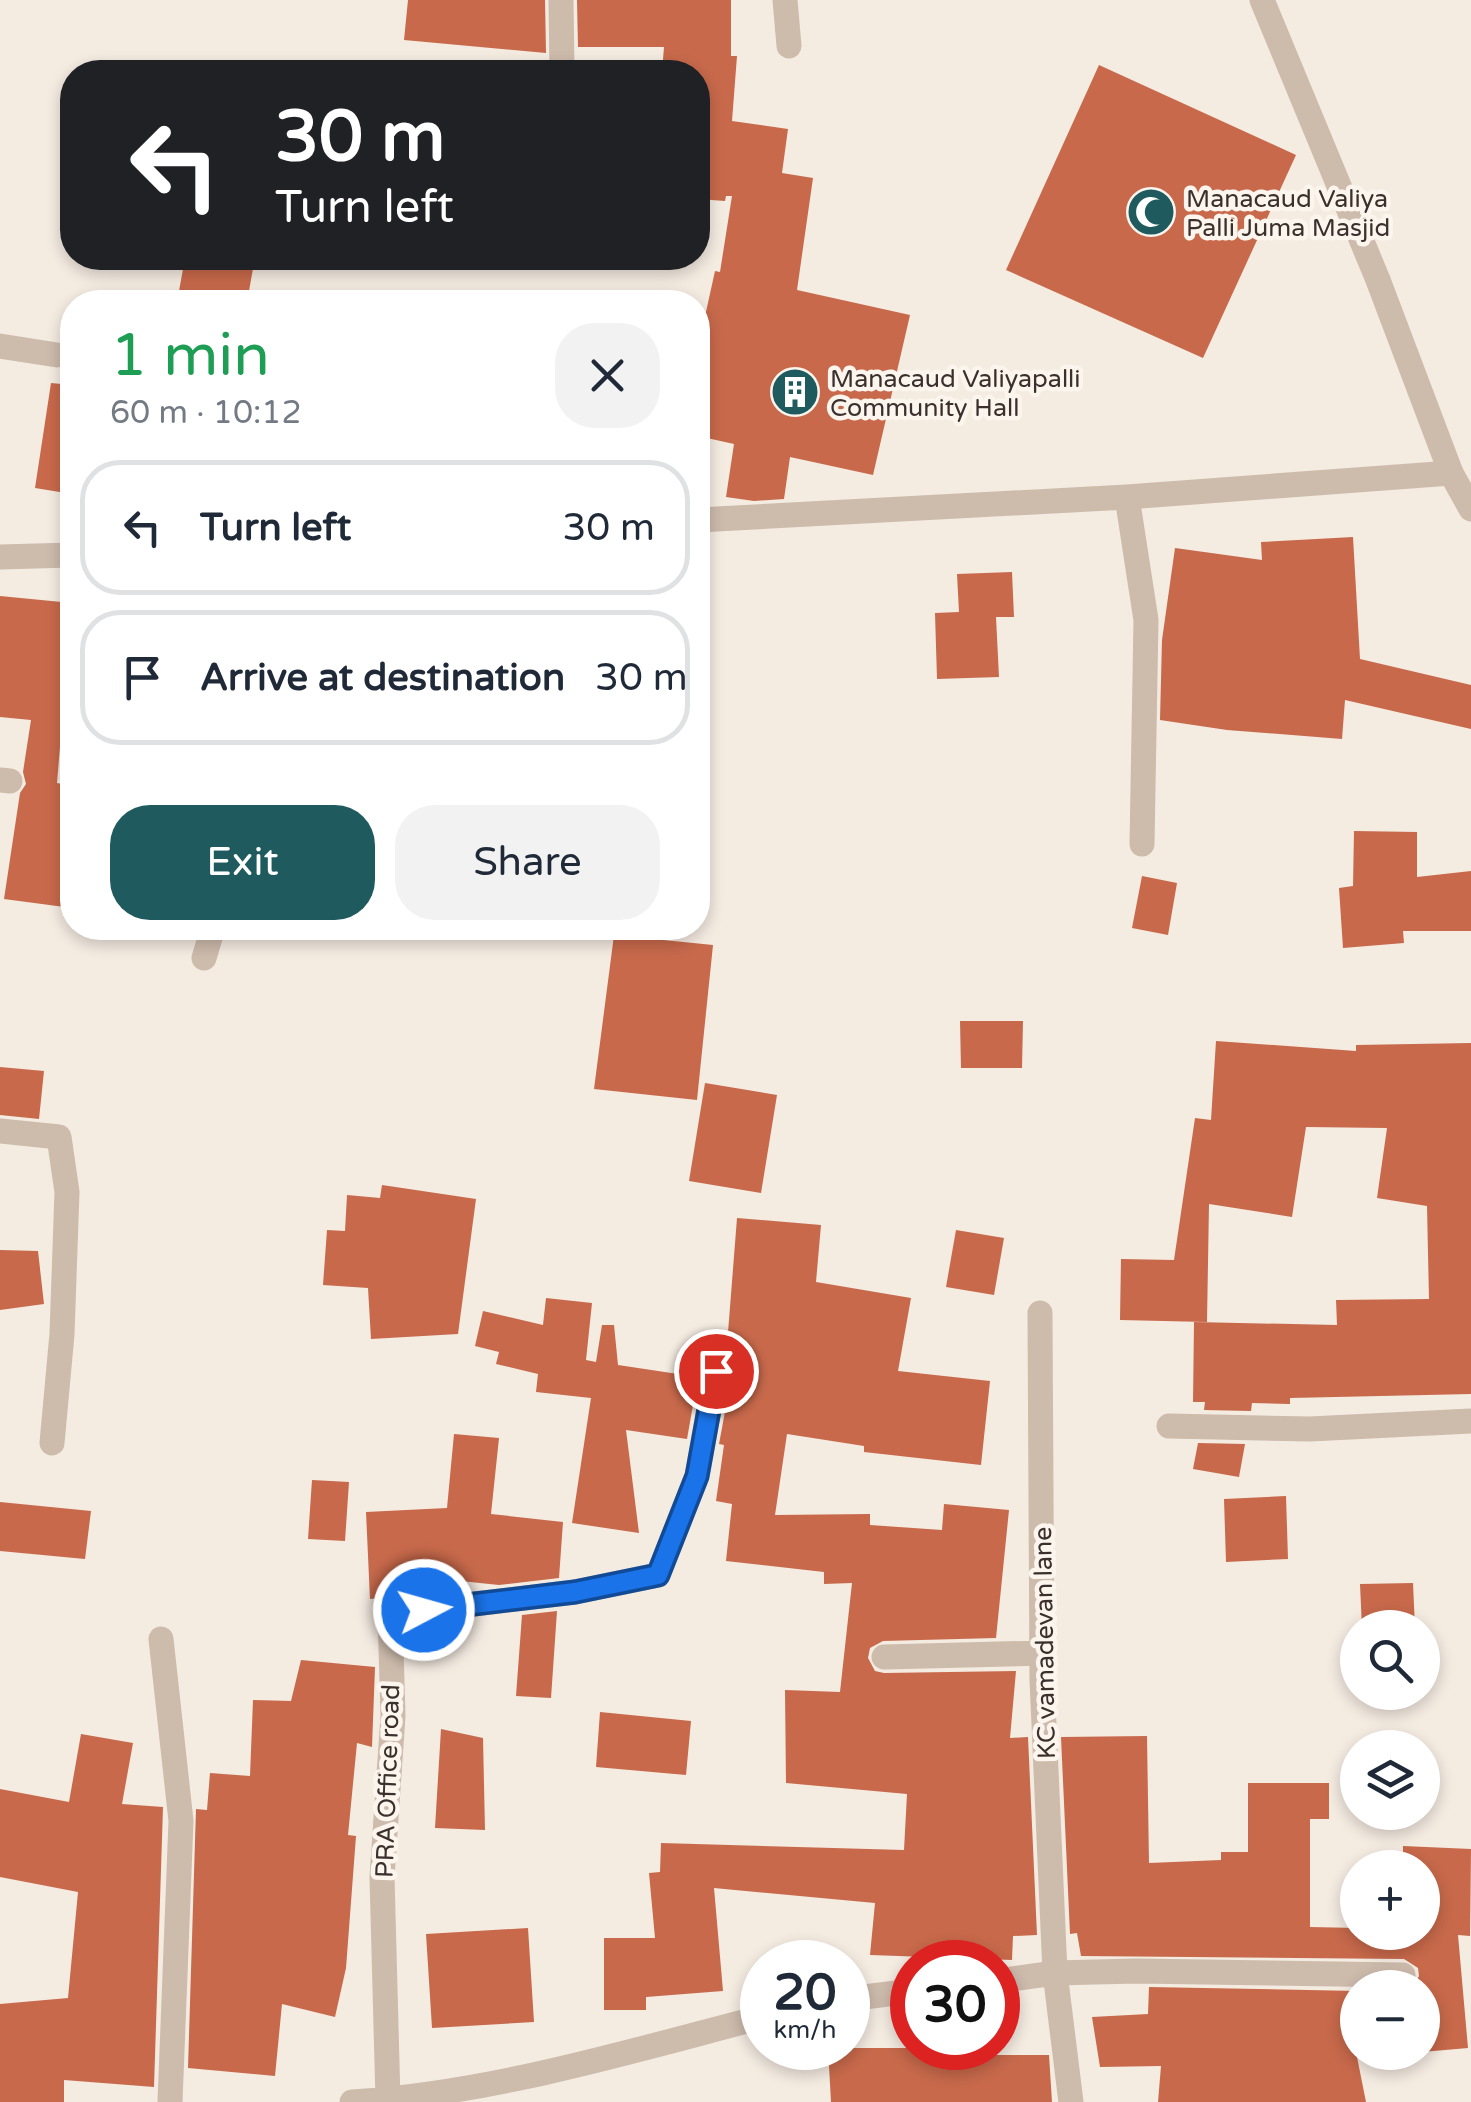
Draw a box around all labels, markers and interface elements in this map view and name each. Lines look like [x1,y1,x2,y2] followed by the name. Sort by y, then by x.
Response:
[275,96,445,180] text: 30 m
[110,100,240,230] icon: left
[275,181,454,235] text: Turn left
[1186,184,1390,243] place label: Manacaud Valiya Palli Juma Masjid
[1125,186,1177,238] mosque icon: Manacaud Valiya Palli Juma Masjid
[110,320,270,392] text: 1 min
[555,323,660,428] button: close
[830,364,1081,423] place label: Manacaud Valiyapalli Community Hall
[769,366,821,418] building icon: Manacaud Valiyapalli Community Hall
[110,394,302,432] text: 60 m · 10:12
[115,500,170,555] icon: left
[200,505,351,551] text: Turn left
[563,505,655,551] text: 30 m
[115,650,170,705] icon: arrive
[200,655,565,701] text: Arrive at destination
[595,655,688,701] text: 30 m
[110,805,375,920] button: Exit
[395,805,660,920] button: Share
[674,1329,759,1414] pin
[689,1344,744,1399] icon: arrive
[1028,1527,1062,1759] street label: KC vamadevan lane
[372,1558,476,1662] position arrow
[1340,1610,1440,2070] map controls
[1340,1610,1440,1710] button: search
[370,1684,406,1878] street label: PRA Office road
[1340,1730,1440,1830] button: layers
[1340,1850,1440,1950] button: +
[890,1940,1020,2070] speed limit sign: 30
[774,1963,836,2023] text: 20
[1340,1970,1440,2070] button: −
[774,2015,836,2045] text: km/h

